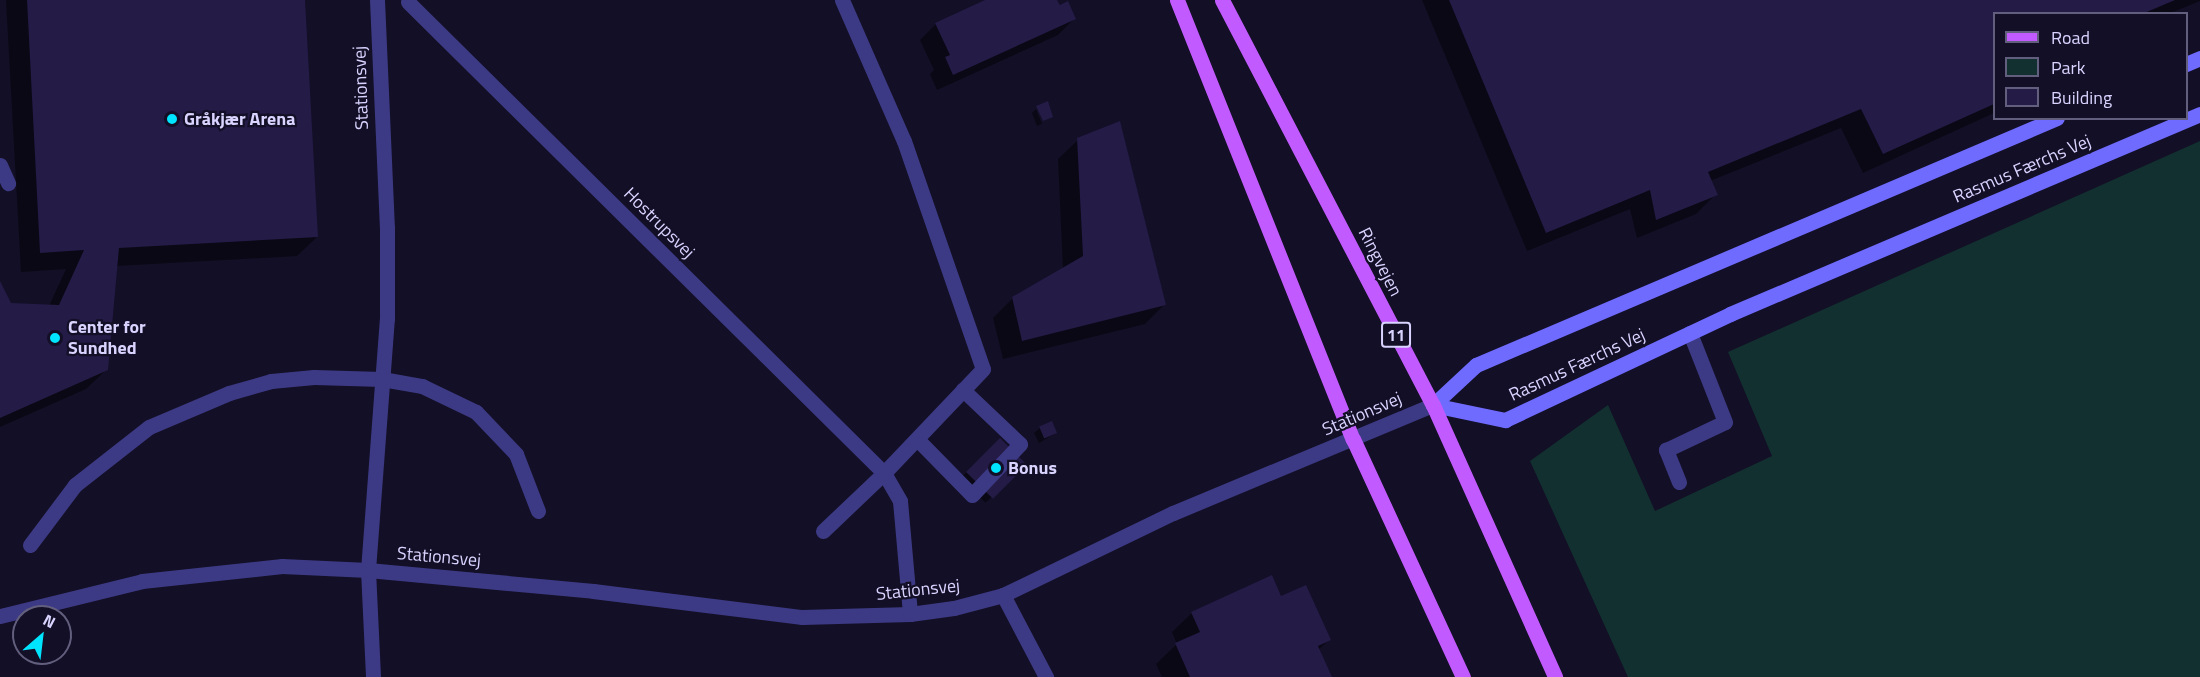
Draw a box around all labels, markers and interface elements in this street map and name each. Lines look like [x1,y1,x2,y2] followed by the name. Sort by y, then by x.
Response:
[1993,12,2188,120] legend
[2051,24,2090,51] text: Road
[349,46,373,130] street label: Stationsvej
[2051,54,2085,81] text: Park
[2051,84,2112,111] text: Building
[184,108,295,130] place label: Gråkjær Arena
[165,112,179,126] marker: Gråkjær Arena
[1950,130,2094,208] street label: Rasmus Færchs Vej
[619,183,699,263] street label: Hostrupsvej
[1354,224,1406,300] street label: Ringvejen
[68,317,146,360] place label: Center for Sundhed
[1381,322,1411,348] road number: 11
[1506,324,1648,406] street label: Rasmus Færchs Vej
[46,329,64,347] marker: Center for Sundhed
[1319,388,1405,440] street label: Stationsvej
[1008,457,1057,479] place label: Bonus
[989,461,1003,475] marker: Bonus
[396,543,482,571] street label: Stationsvej
[875,575,961,605] street label: Stationsvej
[12,605,72,665] north arrow
[39,608,60,634] text: N

